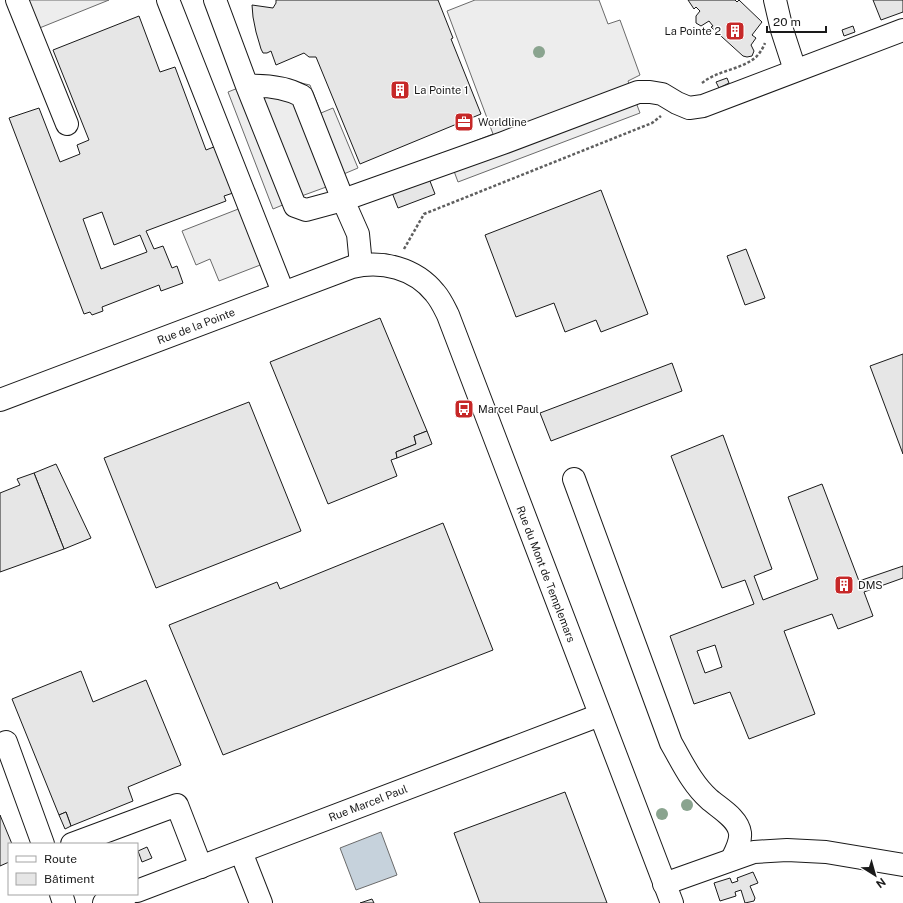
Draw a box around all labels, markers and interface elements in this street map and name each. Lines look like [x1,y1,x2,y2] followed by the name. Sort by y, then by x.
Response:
[767,8,826,34] scale bar
[773,15,801,29] text: 20 m
[724,20,746,42] building icon: La Pointe 2
[665,25,721,37] place label: La Pointe 2
[389,79,411,101] building icon: La Pointe 1
[414,84,468,96] place label: La Pointe 1
[453,111,475,133] office icon: Worldline
[478,116,527,128] place label: Worldline
[155,306,237,346] street label: Rue de la Pointe
[453,398,475,420] bus stop icon: Marcel Paul
[478,403,539,415] place label: Marcel Paul
[514,504,578,644] street label: Rue du Mont de Templemars
[833,574,855,596] building icon: DMS
[858,579,883,591] place label: DMS
[327,782,409,824] street label: Rue Marcel Paul
[8,843,138,895] legend
[44,852,77,866] text: Route
[855,855,895,895] north arrow
[44,872,95,886] text: Bâtiment
[874,876,888,890] text: N

